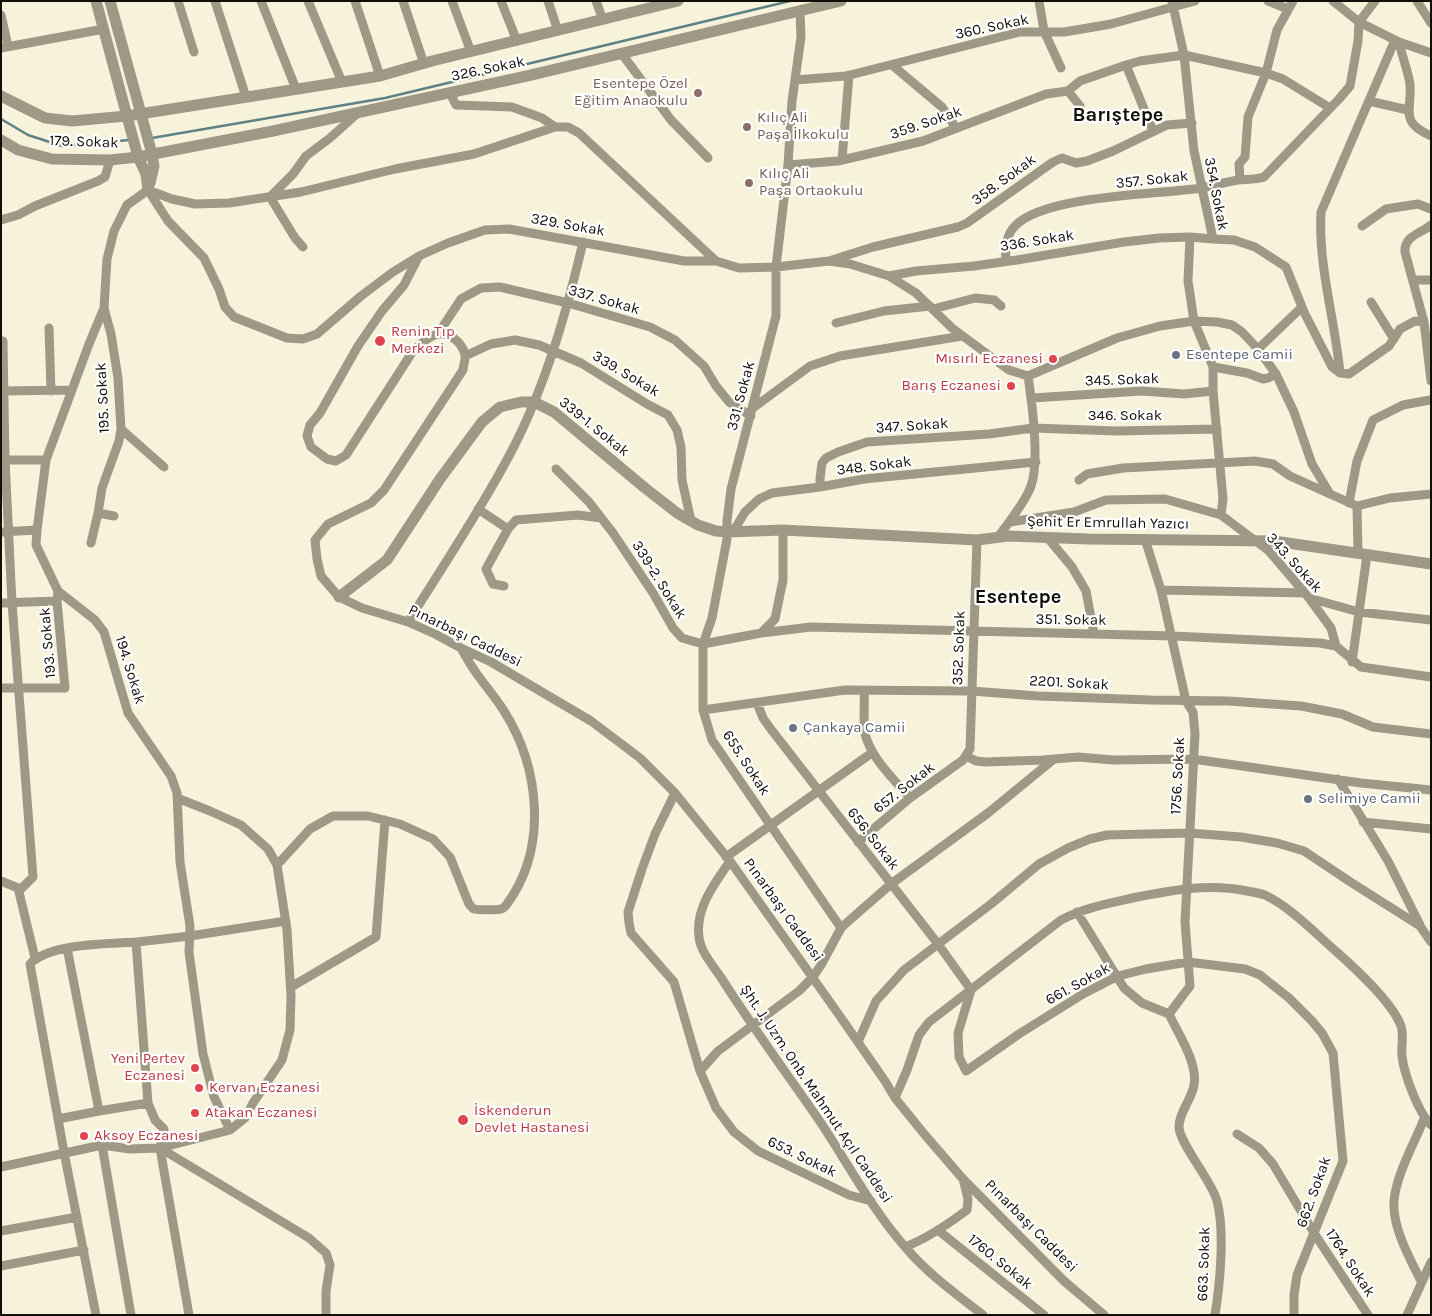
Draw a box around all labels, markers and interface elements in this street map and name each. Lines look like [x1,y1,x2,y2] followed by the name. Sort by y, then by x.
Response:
[953,10,1031,44] street label: 360. Sokak
[450,52,526,86] street label: 326. Sokak
[574,75,688,110] place label: Esentepe Özel Eğitim Anaokulu
[692,87,704,99] marker: Esentepe Özel Eğitim Anaokulu
[888,102,964,144] street label: 359. Sokak
[1073,103,1163,127] district label: Barıştepe
[757,109,849,144] place label: Kılıç Ali Paşa İlkokulu
[741,121,753,133] marker: Kılıç Ali Paşa İlkokulu
[49,132,119,152] street label: 179. Sokak
[968,151,1040,209] street label: 358. Sokak
[1200,156,1232,232] street label: 354. Sokak
[759,165,863,200] place label: Kılıç Ali Paşa Ortaokulu
[1115,167,1189,193] street label: 357. Sokak
[743,177,755,189] marker: Kılıç Ali Paşa Ortaokulu
[530,210,606,240] street label: 329. Sokak
[999,226,1075,256] street label: 336. Sokak
[566,281,642,319] street label: 337. Sokak
[391,323,455,358] place label: Renin Tıp Merkezi
[373,334,387,348] marker: Renin Tıp Merkezi
[1186,346,1293,364] place label: Esentepe Camii
[589,347,663,401] street label: 339. Sokak
[1170,349,1182,361] marker: Esentepe Camii
[935,350,1043,368] place label: Mısırlı Eczanesi
[1047,353,1059,365] marker: Mısırlı Eczanesi
[723,359,759,433] street label: 331. Sokak
[92,362,114,434] street label: 195. Sokak
[1085,370,1159,390] street label: 345. Sokak
[901,377,1001,395] place label: Barış Eczanesi
[1005,380,1017,392] marker: Barış Eczanesi
[555,393,633,461] street label: 339-1. Sokak
[1088,407,1162,425] street label: 346. Sokak
[875,414,949,438] street label: 347. Sokak
[836,452,912,480] street label: 348. Sokak
[1027,513,1189,533] street label: Şehit Er Emrullah Yazıcı
[1262,529,1326,597] street label: 343. Sokak
[628,537,690,623] street label: 339-2. Sokak
[975,585,1061,609] district label: Esentepe
[405,601,525,671] street label: Pınarbaşı Caddesi
[36,607,60,679] street label: 193. Sokak
[949,610,969,686] street label: 352. Sokak
[1035,610,1107,630] street label: 351. Sokak
[111,634,149,706] street label: 194. Sokak
[1029,672,1109,694] street label: 2201. Sokak
[803,719,905,737] place label: Çankaya Camii
[787,722,799,734] marker: Çankaya Camii
[718,727,774,799] street label: 655. Sokak
[1167,737,1189,815] street label: 1756. Sokak
[870,759,938,817] street label: 657. Sokak
[1318,790,1421,808] place label: Selimiye Camii
[1302,793,1314,805] marker: Selimiye Camii
[843,804,903,874] street label: 656. Sokak
[739,855,827,965] street label: Pınarbaşı Caddesi
[1043,959,1113,1009] street label: 661. Sokak
[736,981,896,1207] street label: Şht. J. Uzm. Onb. Mahmut Açıl Caddesi
[111,1050,185,1085] place label: Yeni Pertev Eczanesi
[189,1062,201,1074] marker: Yeni Pertev Eczanesi
[209,1079,320,1097] place label: Kervan Eczanesi
[193,1082,205,1094] marker: Kervan Eczanesi
[474,1102,589,1137] place label: İskenderun Devlet Hastanesi
[205,1104,317,1122] place label: Atakan Eczanesi
[189,1107,201,1119] marker: Atakan Eczanesi
[456,1113,470,1127] marker: İskenderun Devlet Hastanesi
[94,1127,198,1145] place label: Aksoy Eczanesi
[78,1130,90,1142] marker: Aksoy Eczanesi
[765,1133,839,1181] street label: 653. Sokak
[1293,1154,1335,1230] street label: 662. Sokak
[981,1176,1081,1276] street label: Pınarbaşı Caddesi
[1194,1226,1214,1302] street label: 663. Sokak
[1321,1226,1379,1300] street label: 1764. Sokak
[964,1230,1036,1294] street label: 1760. Sokak

